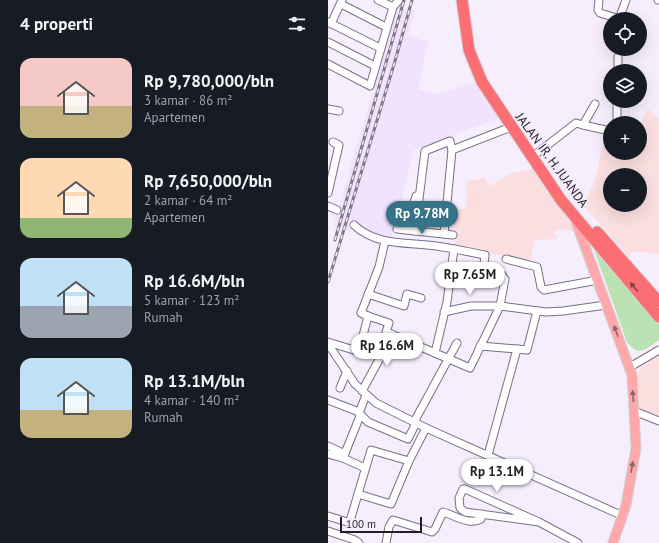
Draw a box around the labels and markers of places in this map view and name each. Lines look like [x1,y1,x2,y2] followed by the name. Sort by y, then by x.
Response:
[381,201,463,235] pin: Rp 9.78M
[429,262,511,296] pin: Rp 7.65M
[346,333,428,367] pin: Rp 16.6M
[456,459,538,493] pin: Rp 13.1M

